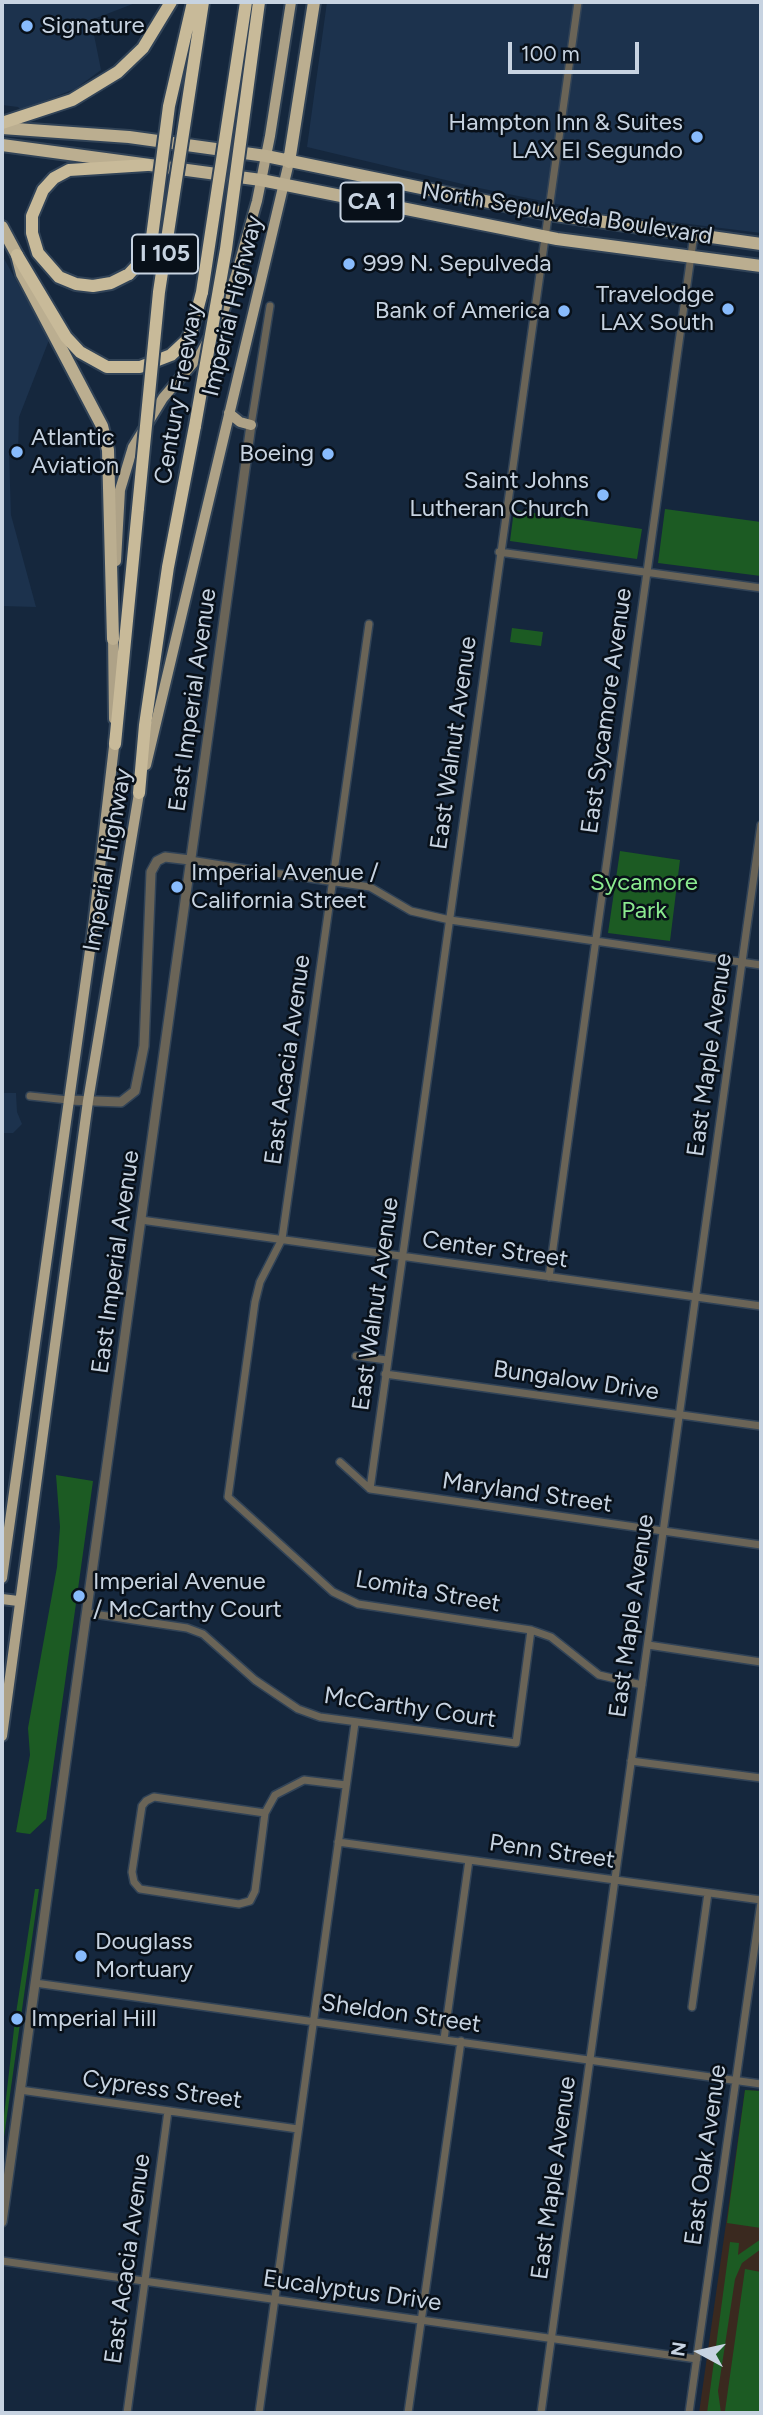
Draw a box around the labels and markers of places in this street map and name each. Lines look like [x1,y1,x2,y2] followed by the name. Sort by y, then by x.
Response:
[41,12,145,40] place label: Signature
[19,18,35,34] marker: Signature
[448,109,683,165] place label: Hampton Inn & Suites LAX El Segundo
[689,129,705,145] marker: Hampton Inn & Suites LAX El Segundo
[363,250,551,278] place label: 999 N. Sepulveda
[341,256,357,272] marker: 999 N. Sepulveda
[596,281,714,337] place label: Travelodge LAX South
[375,297,550,325] place label: Bank of America
[720,301,736,317] marker: Travelodge LAX South
[556,303,572,319] marker: Bank of America
[31,424,119,480] place label: Atlantic Aviation
[239,440,314,468] place label: Boeing
[9,444,25,460] marker: Atlantic Aviation
[320,446,336,462] marker: Boeing
[409,467,589,523] place label: Saint Johns Lutheran Church
[595,487,611,503] marker: Saint Johns Lutheran Church
[191,859,379,915] place label: Imperial Avenue / California Street
[169,879,185,895] marker: Imperial Avenue / California Street
[93,1568,282,1624] place label: Imperial Avenue / McCarthy Court
[71,1588,87,1604] marker: Imperial Avenue / McCarthy Court
[95,1928,193,1984] place label: Douglass Mortuary
[73,1948,89,1964] marker: Douglass Mortuary
[31,2005,156,2033] place label: Imperial Hill
[9,2011,25,2027] marker: Imperial Hill

